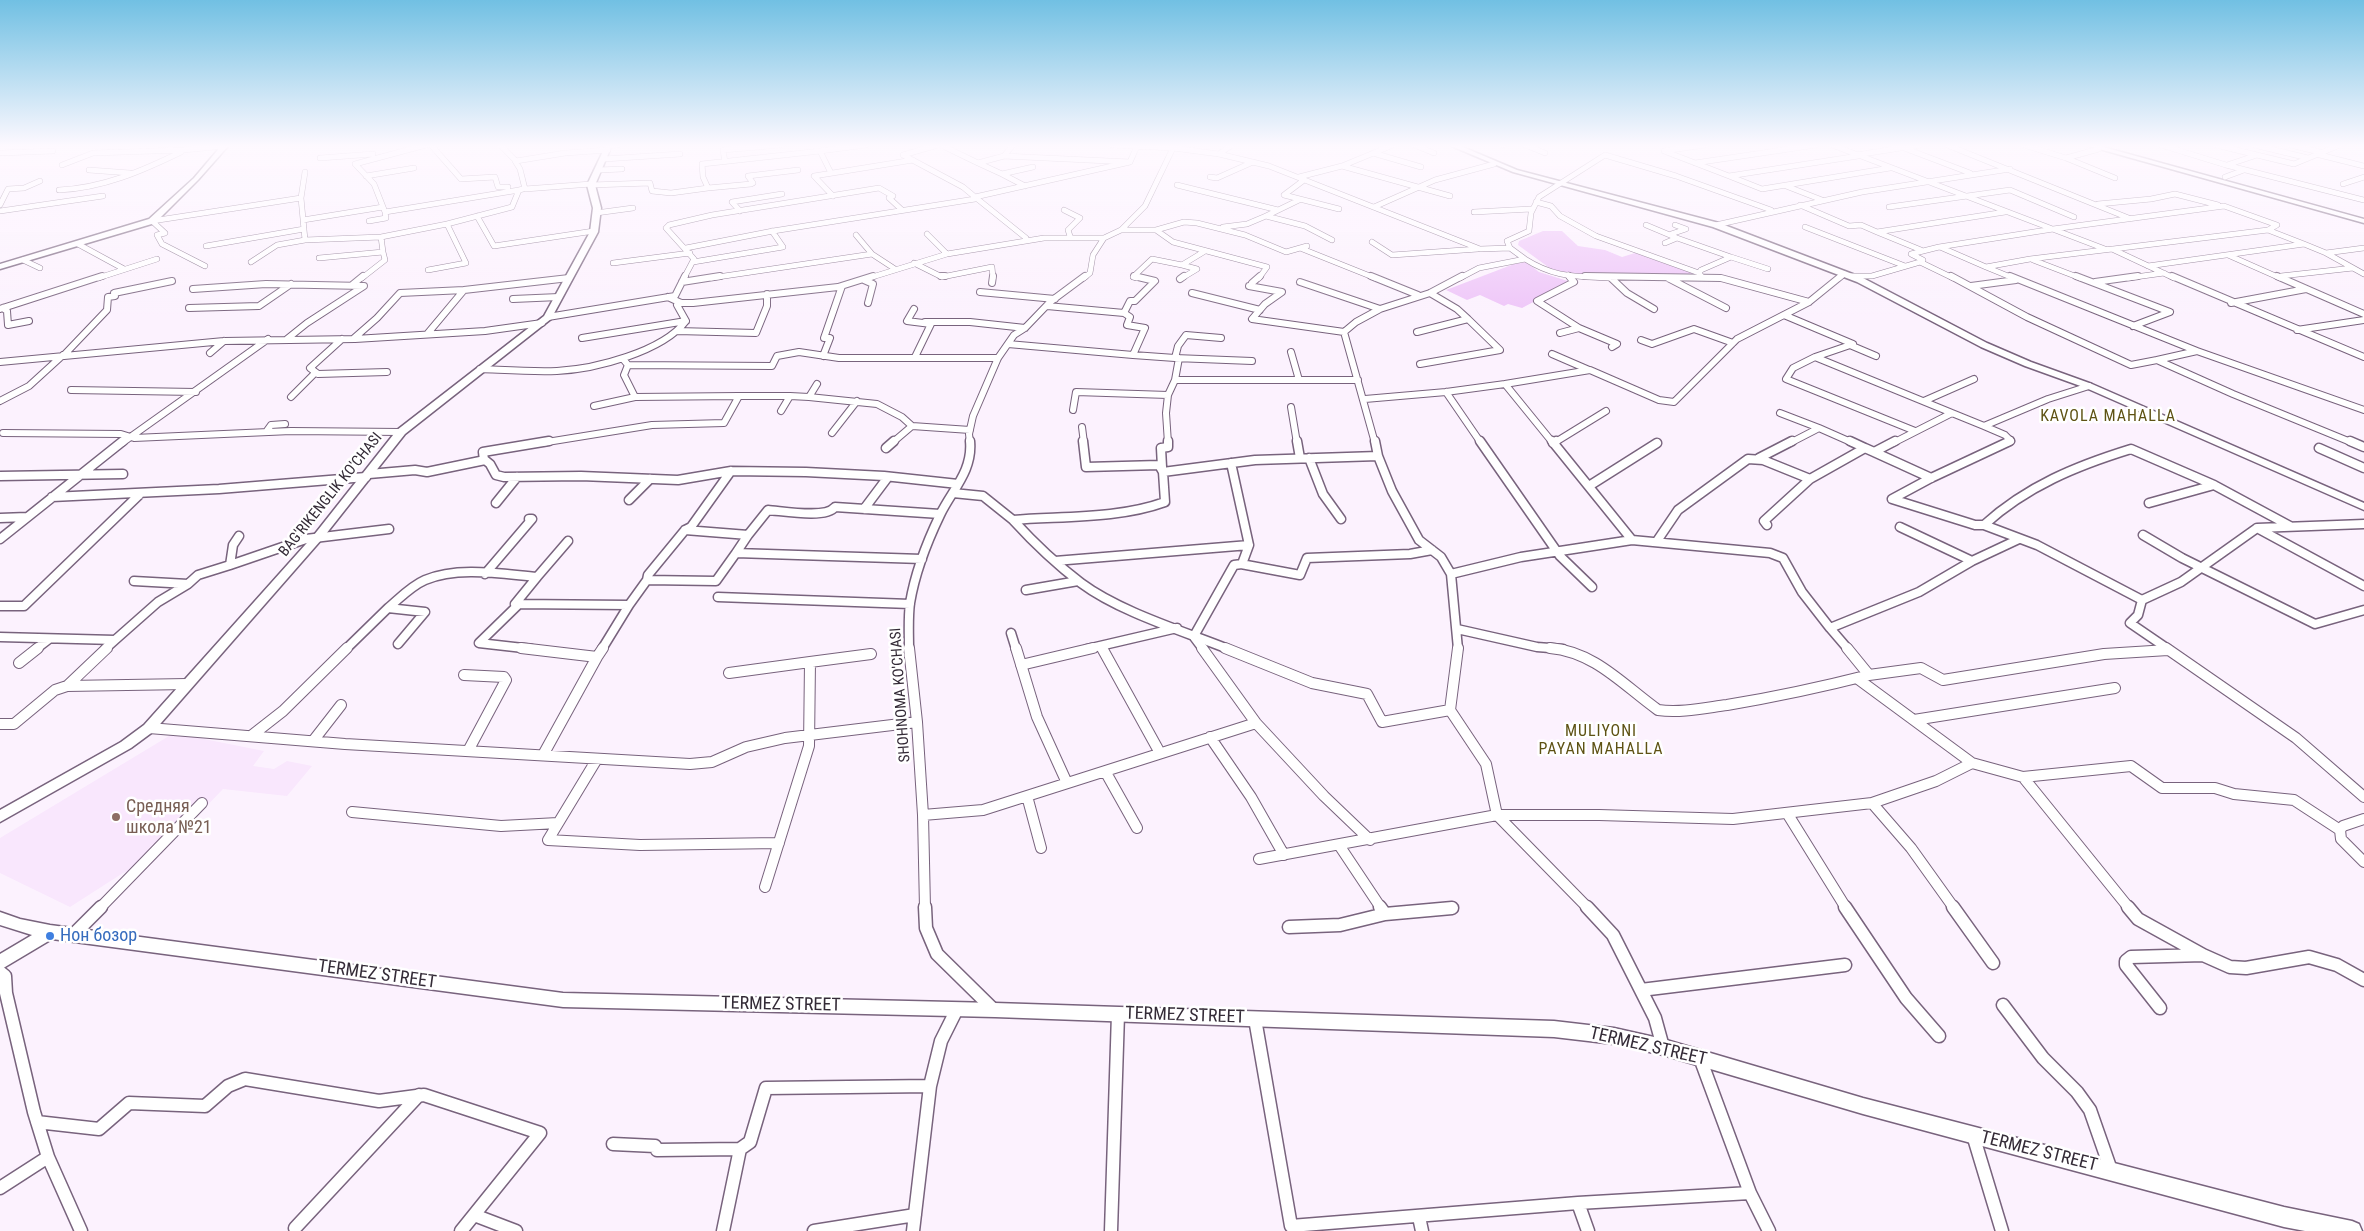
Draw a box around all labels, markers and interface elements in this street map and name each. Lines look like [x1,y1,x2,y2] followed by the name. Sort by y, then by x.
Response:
[2038,407,2178,427] district label: KAVOLA MAHALLA
[276,430,386,560] street label: BAG'RIKENGLIK KO'CHASI
[887,627,915,763] street label: SHOHNOMA KO'CHASI
[1537,722,1665,760] district label: MULIYONI PAYAN MAHALLA
[126,796,212,839] place label: Средняя школа №21
[110,811,122,823] marker: Средняя школа №21
[60,925,137,947] place label: Нон бозор
[44,930,56,942] marker: Нон бозор
[316,956,438,994] street label: TERMEZ STREET
[721,993,841,1017] street label: TERMEZ STREET
[1125,1003,1245,1029] street label: TERMEZ STREET
[1587,1023,1709,1071] street label: TERMEZ STREET
[1978,1127,2100,1177] street label: TERMEZ STREET

